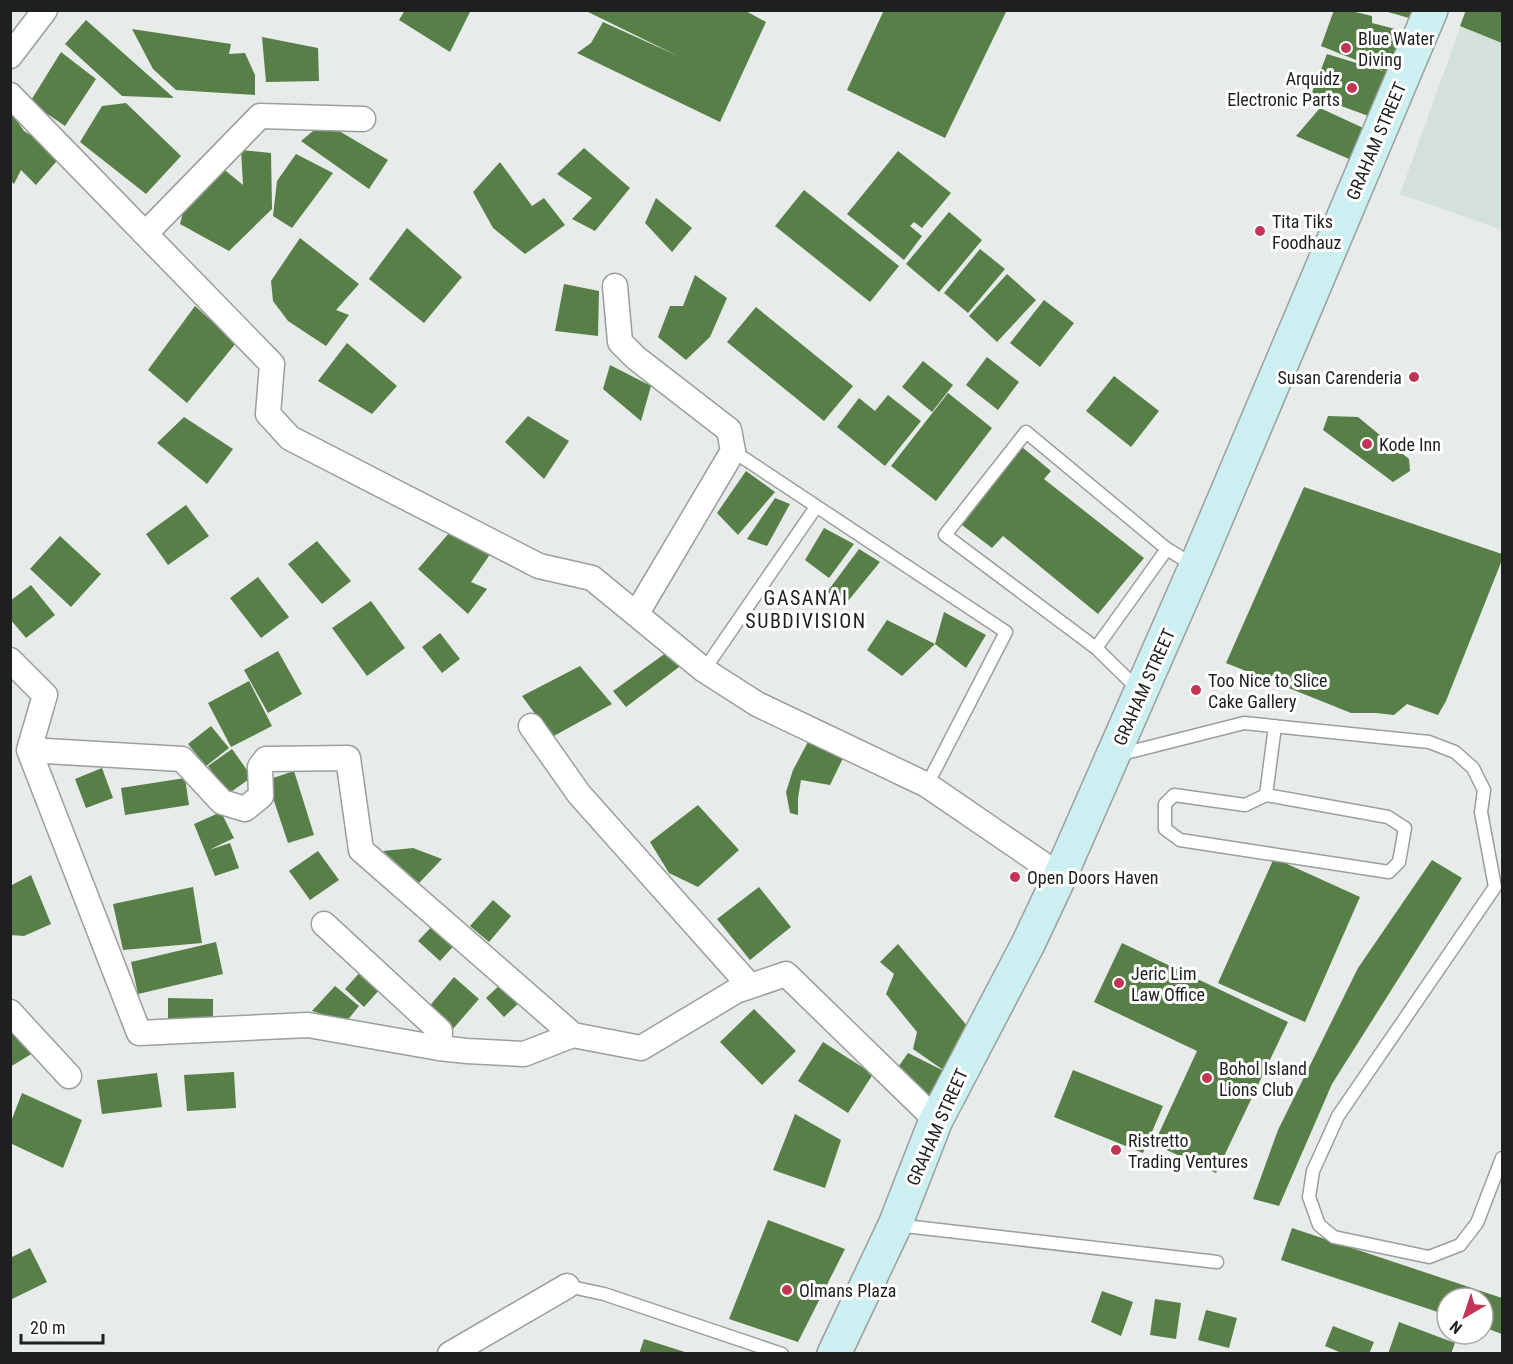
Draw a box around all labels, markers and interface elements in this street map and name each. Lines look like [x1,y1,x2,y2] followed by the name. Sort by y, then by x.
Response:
[1358,28,1435,70] place label: Blue Water Diving
[1339,41,1353,55] marker: Blue Water Diving
[1227,68,1340,110] place label: Arquidz Electronic Parts
[1342,79,1410,203] street label: GRAHAM STREET
[1345,81,1359,95] marker: Arquidz Electronic Parts
[1272,211,1341,253] place label: Tita Tiks Foodhauz
[1253,224,1267,238] marker: Tita Tiks Foodhauz
[1277,367,1402,388] place label: Susan Carenderia
[1407,370,1421,384] marker: Susan Carenderia
[1379,434,1441,455] place label: Kode Inn
[1360,437,1374,451] marker: Kode Inn
[745,586,867,633] district label: GASANAI SUBDIVISION
[1109,625,1179,749] street label: GRAHAM STREET
[1208,670,1328,712] place label: Too Nice to Slice Cake Gallery
[1189,683,1203,697] marker: Too Nice to Slice Cake Gallery
[1027,867,1159,888] place label: Open Doors Haven
[1008,870,1022,884] marker: Open Doors Haven
[1131,963,1205,1005] place label: Jeric Lim Law Office
[1112,976,1126,990] marker: Jeric Lim Law Office
[1219,1058,1307,1100] place label: Bohol Island Lions Club
[902,1065,972,1189] street label: GRAHAM STREET
[1200,1071,1214,1085] marker: Bohol Island Lions Club
[1128,1130,1248,1172] place label: Ristretto Trading Ventures
[1109,1143,1123,1157] marker: Ristretto Trading Ventures
[799,1280,896,1301] place label: Olmans Plaza
[780,1283,794,1297] marker: Olmans Plaza
[1435,1286,1495,1346] north arrow
[21,1307,104,1345] scale bar
[30,1317,65,1338] text: 20 m
[1446,1317,1466,1338] text: N

